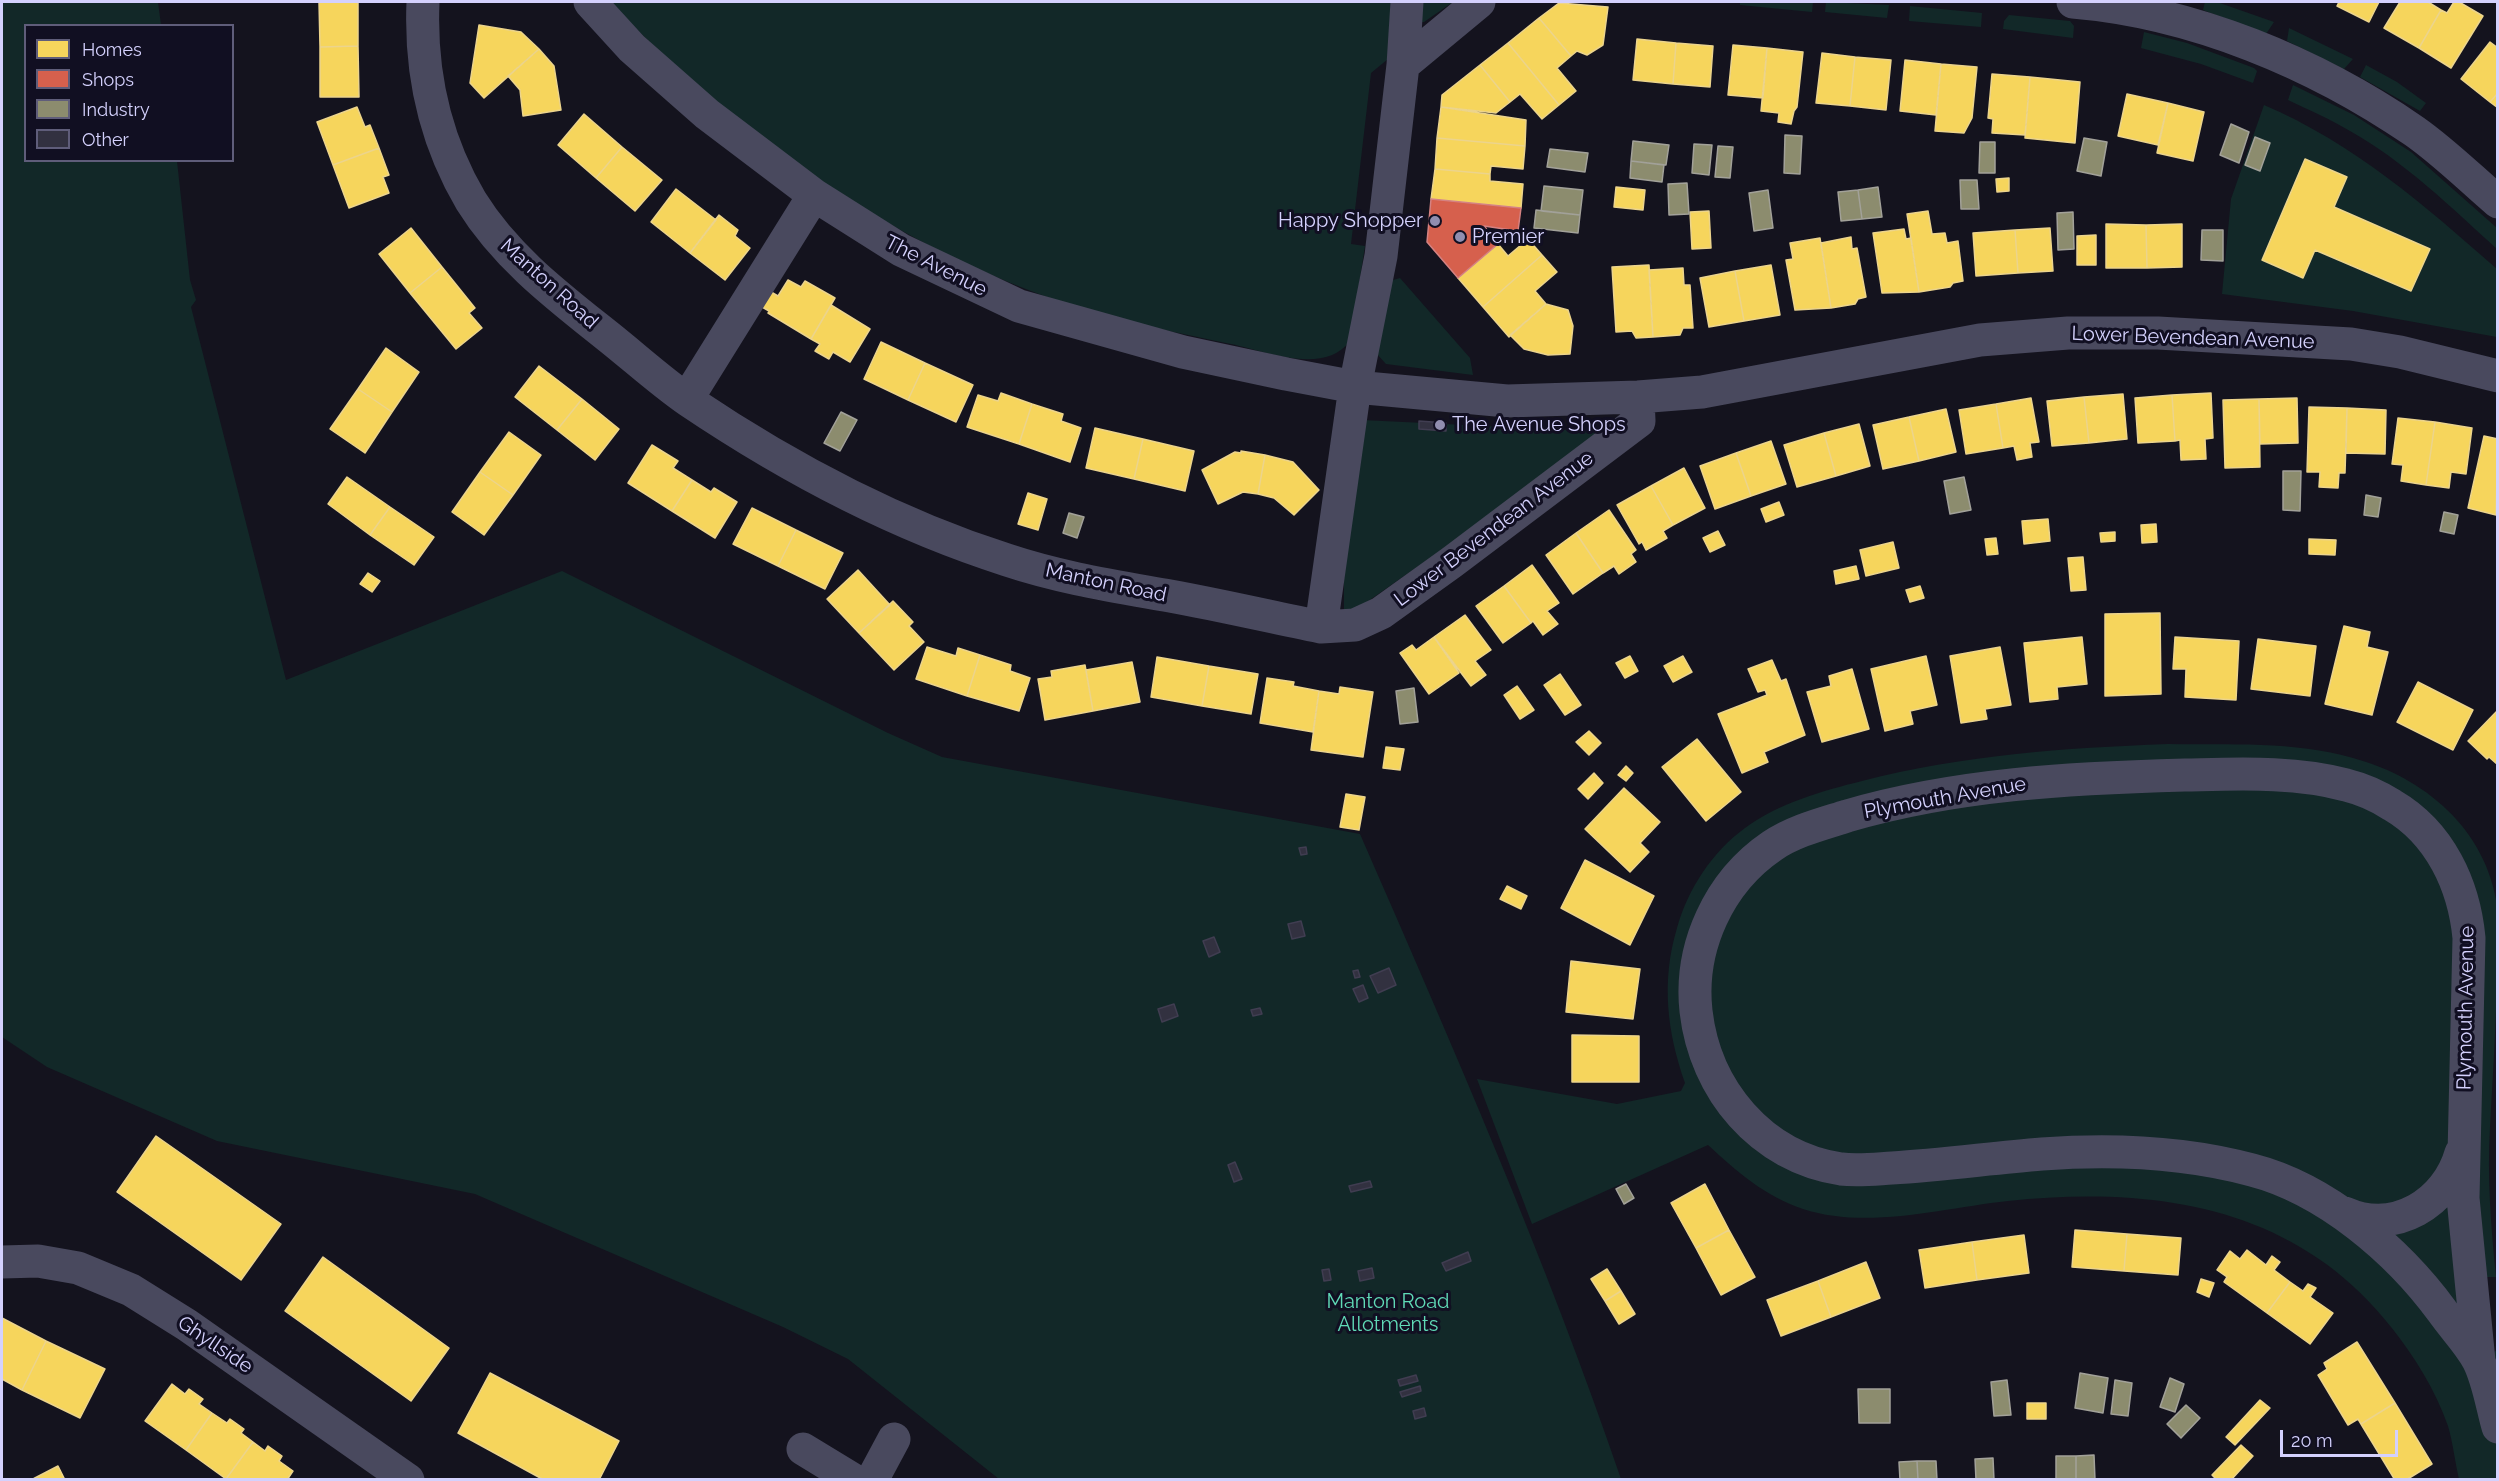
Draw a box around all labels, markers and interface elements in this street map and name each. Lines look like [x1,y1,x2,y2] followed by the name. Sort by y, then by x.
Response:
[24,24,234,162] legend
[82,39,142,60] text: Homes
[82,69,134,90] text: Shops
[82,99,150,120] text: Industry
[82,129,129,150] text: Other
[1278,209,1423,233] place label: Happy Shopper
[1428,214,1442,228] marker: Happy Shopper
[1472,225,1544,249] place label: Premier
[881,230,991,302] street label: The Avenue
[1453,230,1467,244] marker: Premier
[495,234,603,334] street label: Manton Road
[2071,322,2315,354] street label: Lower Bevendean Avenue
[1452,413,1626,437] place label: The Avenue Shops
[1433,418,1447,432] marker: The Avenue Shops
[1390,446,1598,612] street label: Lower Bevendean Avenue
[1043,558,1169,608] street label: Manton Road
[1862,772,2028,824] street label: Plymouth Avenue
[2453,926,2479,1090] street label: Plymouth Avenue
[1326,1290,1450,1337] park label: Manton Road Allotments
[173,1311,257,1379] street label: Ghyllside
[2283,1418,2402,1456] scale bar
[2291,1430,2333,1451] text: 20 m

